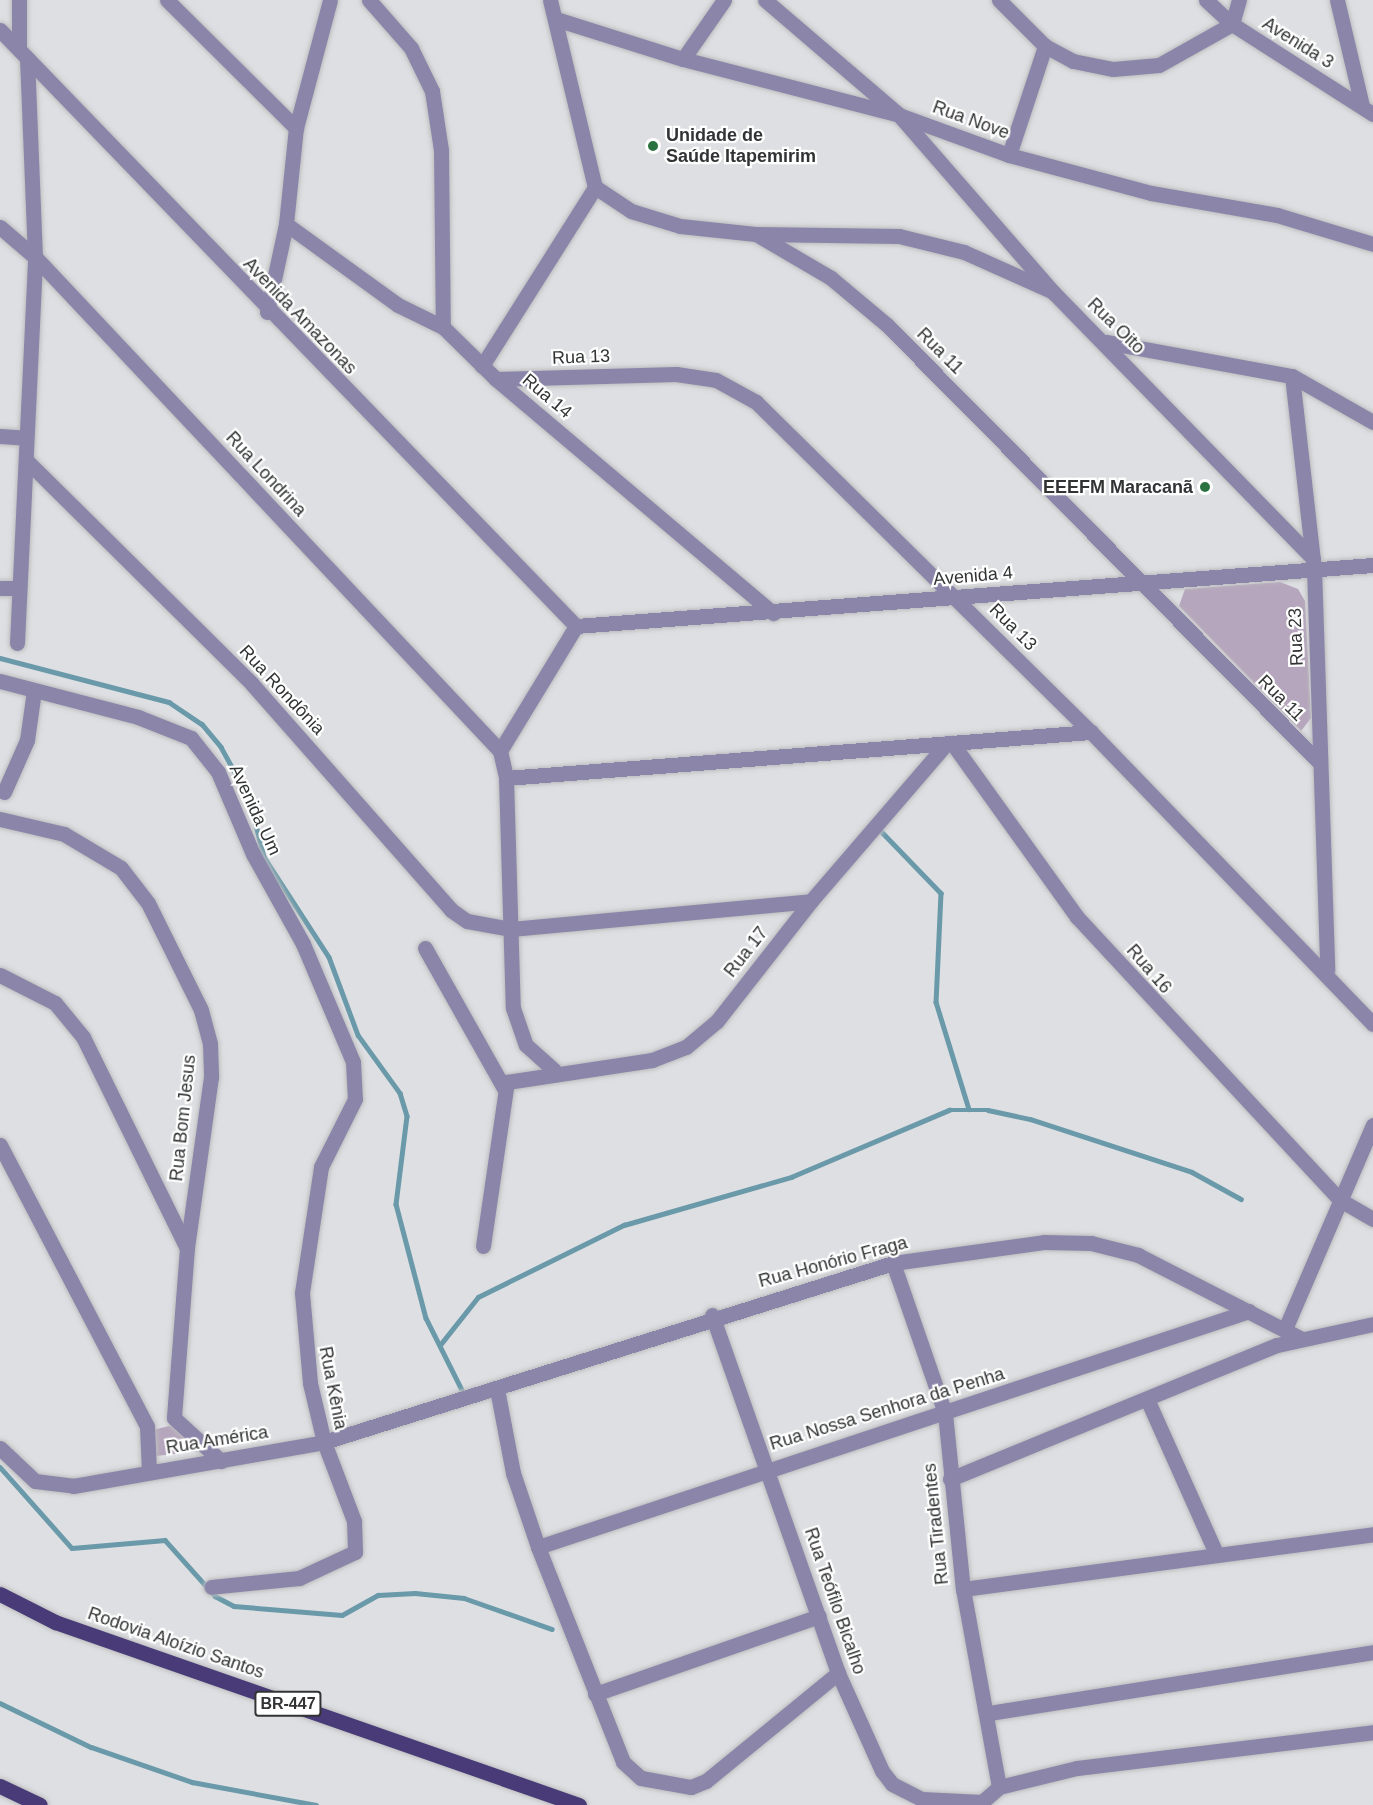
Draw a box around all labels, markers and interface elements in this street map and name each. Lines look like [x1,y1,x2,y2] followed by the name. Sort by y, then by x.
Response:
[1258,13,1338,73] street label: Avenida 3
[930,96,1012,144] street label: Rua Nove
[666,125,816,168] place label: Unidade de Saúde Itapemirim
[644,137,662,155] marker: Unidade de Saúde Itapemirim
[238,253,362,379] street label: Avenida Amazonas
[1083,294,1149,358] street label: Rua Oito
[912,323,968,379] street label: Rua 11
[552,345,610,369] street label: Rua 13
[518,369,576,423] street label: Rua 14
[221,427,311,521] street label: Rua Londrina
[1043,476,1193,498] place label: EEEFM Maracanã
[1198,480,1212,494] marker: EEEFM Maracanã
[932,562,1014,590] street label: Avenida 4
[985,599,1041,655] street label: Rua 13
[1284,608,1308,666] street label: Rua 23
[235,641,329,739] street label: Rua Rondônia
[1253,670,1309,726] street label: Rua 11
[225,761,285,859] street label: Avenida Um
[720,922,772,982] street label: Rua 17
[1122,940,1176,998] street label: Rua 16
[166,1054,200,1182] street label: Rua Bom Jesus
[756,1232,910,1292] street label: Rua Honório Fraga
[314,1345,352,1431] street label: Rua Kênia
[767,1363,1007,1455] street label: Rua Nossa Senhora da Penha
[164,1421,270,1459] street label: Rua América
[919,1462,953,1586] street label: Rua Tiradentes
[800,1525,870,1677] street label: Rua Teófilo Bicalho
[84,1602,268,1684] street label: Rodovia Aloízio Santos
[254,1691,322,1717] road number: BR-447

